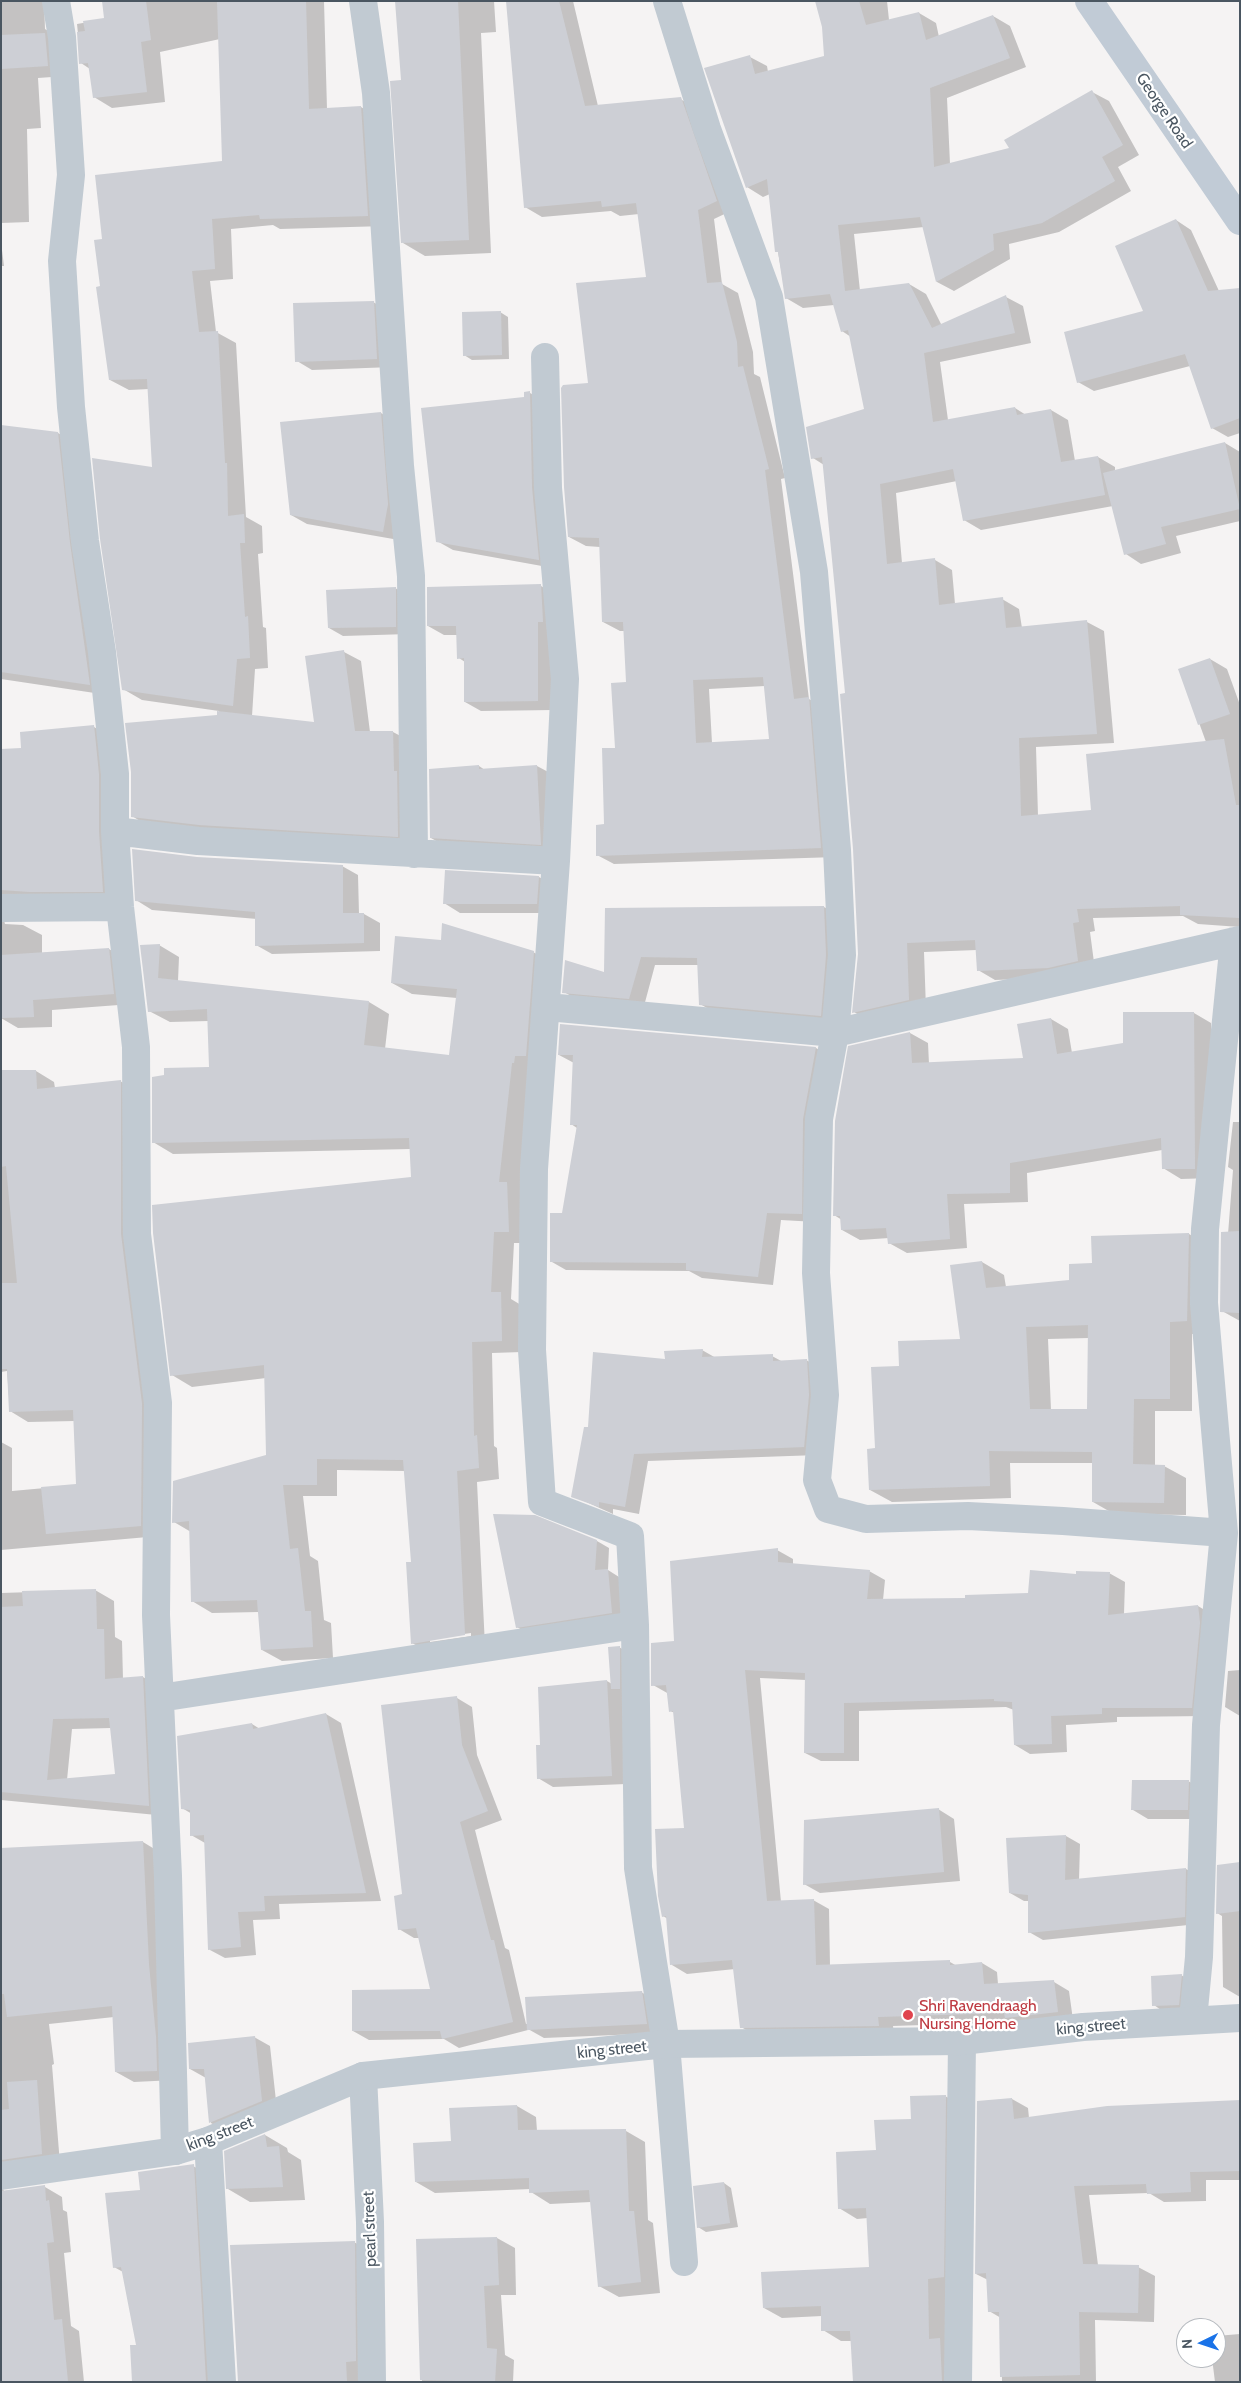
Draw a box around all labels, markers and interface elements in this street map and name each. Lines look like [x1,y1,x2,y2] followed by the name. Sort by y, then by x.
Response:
[1132,70,1196,152] street label: George Road
[919,1996,1037,2034] place label: Shri Ravendraagh Nursing Home
[901,2008,915,2022] marker: Shri Ravendraagh Nursing Home
[1055,2014,1127,2040] street label: king street
[576,2037,648,2063] street label: king street
[184,2113,256,2155] street label: king street
[359,2191,381,2267] street label: pearl street
[1176,2318,1226,2368] north arrow
[1178,2338,1196,2350] text: N

